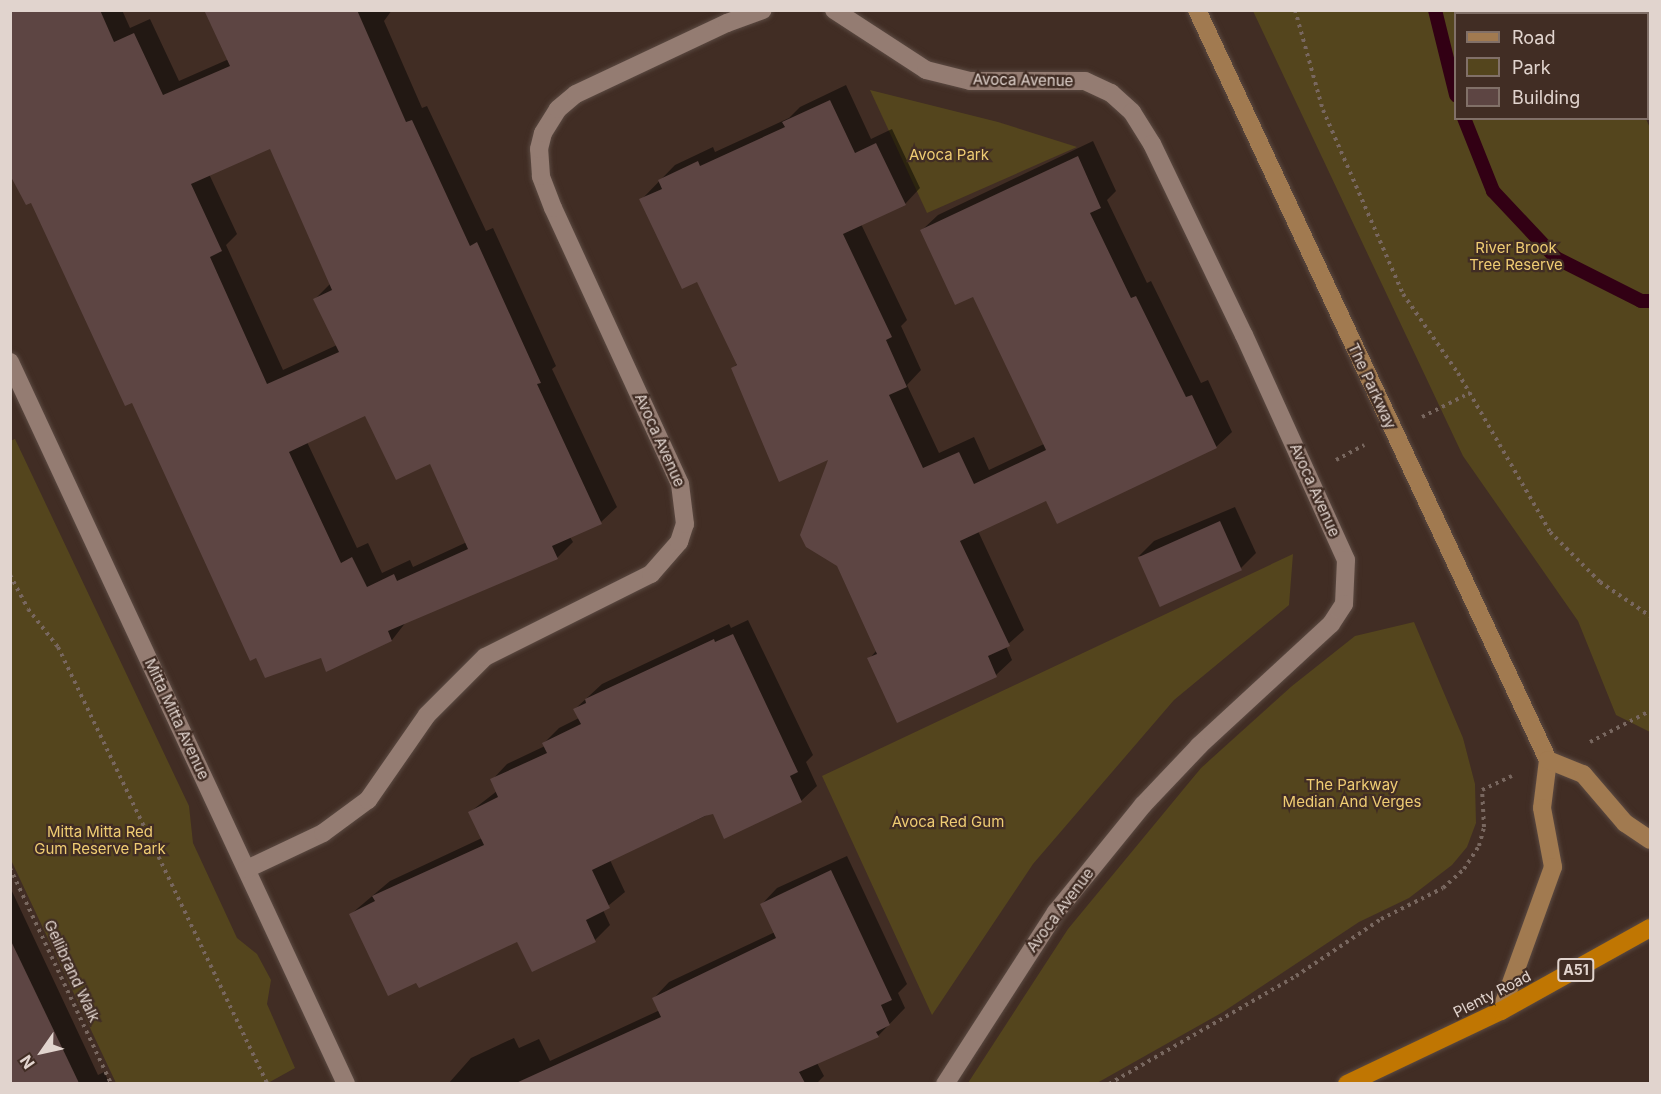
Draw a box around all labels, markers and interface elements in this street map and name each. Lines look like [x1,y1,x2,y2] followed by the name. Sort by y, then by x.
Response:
[1454,12,1649,120] legend
[1512,27,1555,48] text: Road
[1512,57,1551,78] text: Park
[973,70,1073,90] street label: Avoca Avenue
[1512,87,1580,108] text: Building
[909,146,989,164] park label: Avoca Park
[1469,238,1563,273] park label: River Brook Tree Reserve
[1344,340,1400,432] street label: The Parkway
[631,390,689,490] street label: Avoca Avenue
[1286,440,1344,540] street label: Avoca Avenue
[141,656,213,782] street label: Mitta Mitta Avenue
[1283,775,1421,810] park label: The Parkway Median And Verges
[892,813,1004,831] park label: Avoca Red Gum
[34,822,166,857] park label: Mitta Mitta Red Gum Reserve Park
[1023,864,1097,956] street label: Avoca Avenue
[40,917,104,1025] street label: Gellibrand Walk
[1556,959,1596,981] road number: A51
[1450,967,1534,1021] street label: Plenty Road
[12,1022,72,1082] north arrow
[15,1051,39,1073] text: N

